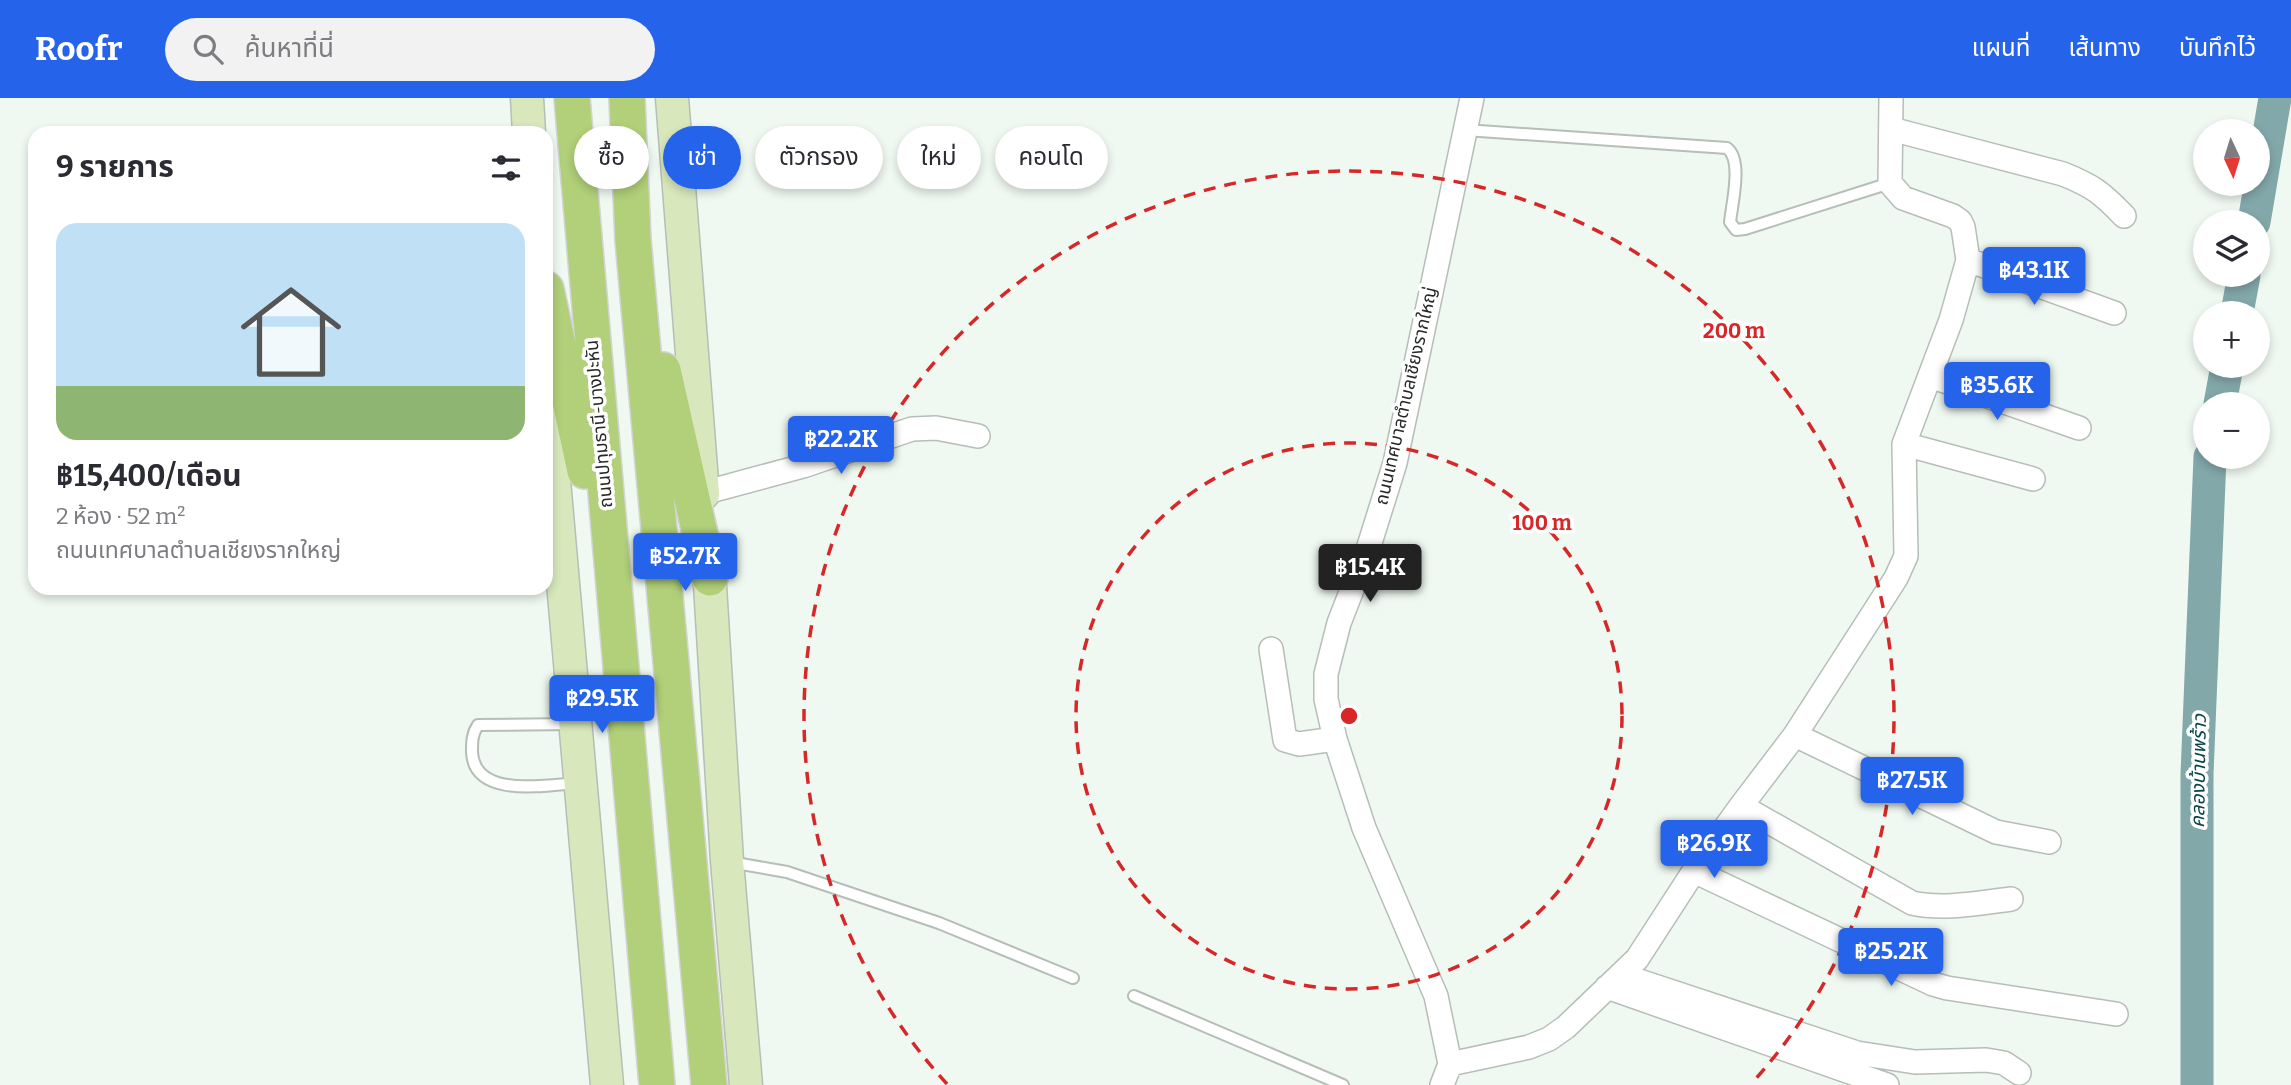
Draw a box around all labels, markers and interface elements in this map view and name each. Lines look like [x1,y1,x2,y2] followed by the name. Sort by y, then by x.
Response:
[165,18,655,81] search box
[35,29,123,69] text: Roofr
[189,30,227,68] icon: search
[245,33,334,64] text: ค้นหาที่นี่
[1972,34,2030,62] text: แผนที่
[2068,34,2141,62] text: เส้นทาง
[2179,34,2256,62] text: บันทึกไว้
[2193,119,2270,196] north arrow
[2193,119,2270,469] map controls
[574,126,649,189] chip: ซื้อ
[663,126,741,189] chip: เช่า
[755,126,883,189] chip: ตัวกรอง
[897,126,981,189] chip: ใหม่
[995,126,1108,189] chip: คอนโด
[56,149,174,185] text: 9 รายการ
[487,149,525,187] icon: filters
[2193,210,2270,287] button: layers
[1977,248,2091,307] pin: ฿43.1K
[1998,256,2070,284] text: ฿43.1K
[228,269,354,395] icon: home
[1370,285,1442,507] street label: ถนนเทศบาลตำบลเชียงรากใหญ่
[2193,301,2270,378] button: +
[1703,318,1765,344] text: 200 m
[581,339,617,509] street label: ถนนปทุมธานี-บางปะหัน
[1940,362,2054,422] pin: ฿35.6K
[1960,371,2034,399] text: ฿35.6K
[2193,392,2270,469] button: −
[784,416,898,476] pin: ฿22.2K
[804,425,878,453] text: ฿22.2K
[56,458,242,494] text: ฿15,400/เดือน
[56,502,185,530] text: 2 ห้อง · 52 m²
[1512,510,1572,536] text: 100 m
[628,533,742,593] pin: ฿52.7K
[56,536,341,564] text: ถนนเทศบาลตำบลเชียงรากใหญ่
[649,542,721,570] text: ฿52.7K
[1313,545,1427,604] pin: ฿15.4K
[1335,553,1405,581] text: ฿15.4K
[545,676,659,735] pin: ฿29.5K
[565,684,639,712] text: ฿29.5K
[1337,704,1361,728] centre of rings
[2186,713,2211,828] water label: คลองบ้านพร้าว
[1855,758,1969,817] pin: ฿27.5K
[1877,766,1947,794] text: ฿27.5K
[1657,820,1771,880] pin: ฿26.9K
[1677,829,1751,857] text: ฿26.9K
[1834,928,1948,988] pin: ฿25.2K
[1854,937,1928,965] text: ฿25.2K

